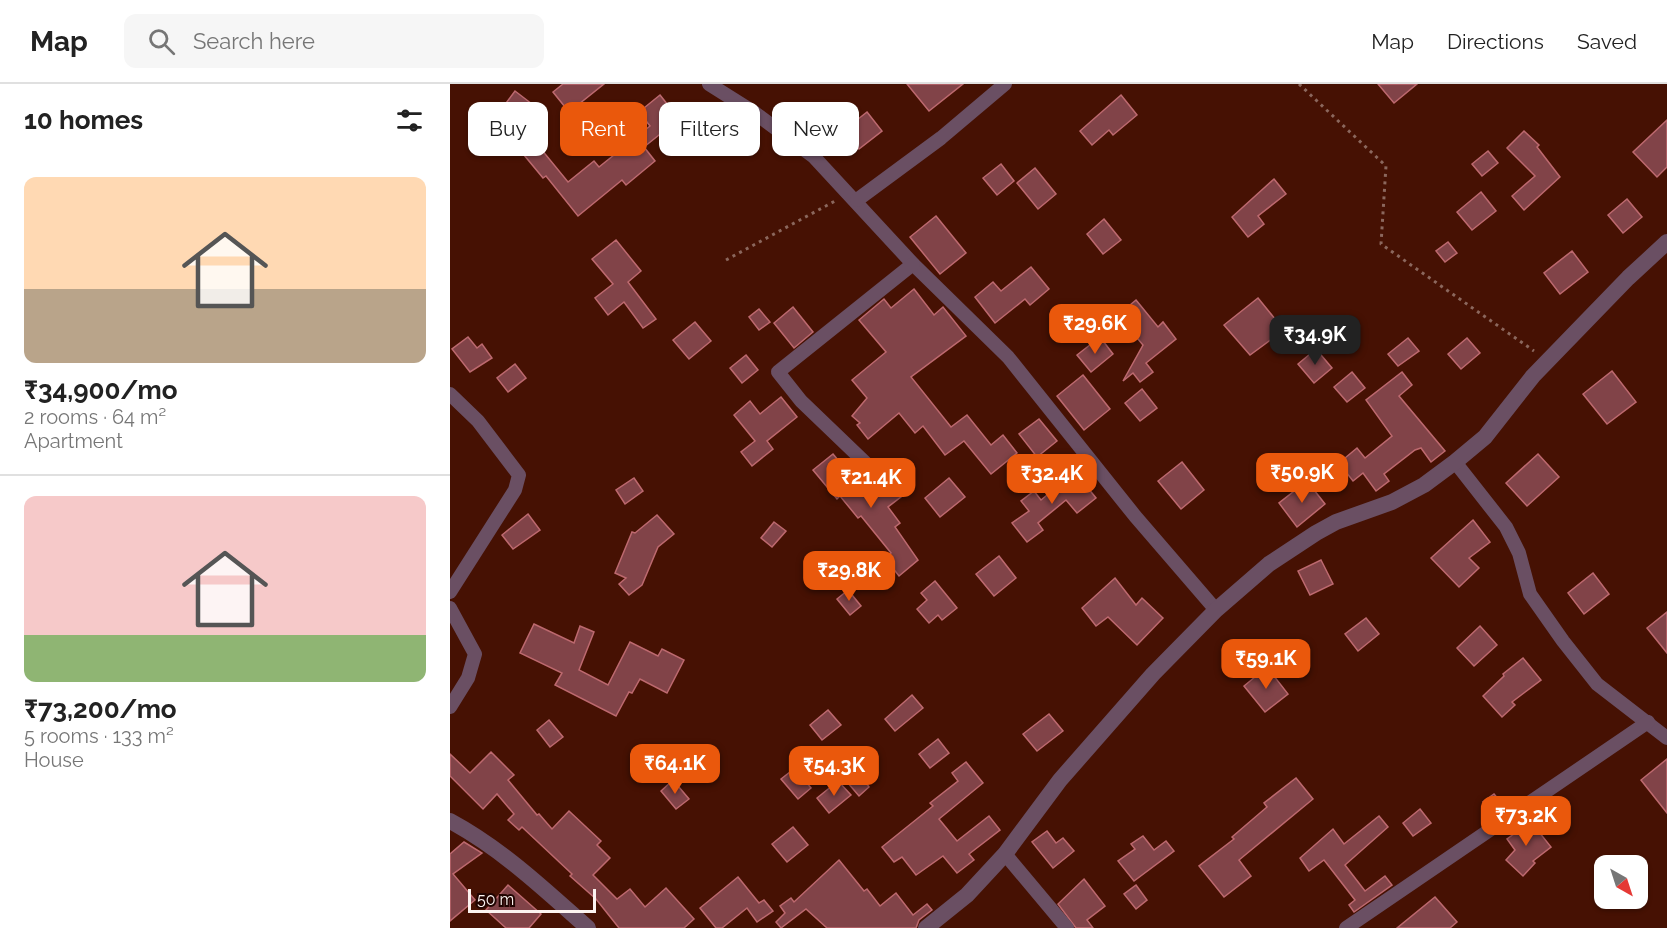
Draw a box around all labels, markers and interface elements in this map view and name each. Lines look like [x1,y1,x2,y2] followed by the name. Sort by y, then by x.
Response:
[124,14,544,68] search box
[30,25,88,58] text: Map
[145,25,178,58] icon: search
[193,28,315,54] text: Search here
[1371,29,1414,54] text: Map
[1447,29,1544,54] text: Directions
[1577,29,1637,54] text: Saved
[468,102,548,156] chip: Buy
[560,102,647,156] chip: Rent
[659,102,760,156] chip: Filters
[772,102,859,156] chip: New
[393,104,426,137] icon: filters
[24,105,143,135] text: 10 homes
[171,216,279,324] icon: home
[1046,304,1144,355] pin: ₹29.6K
[1063,311,1127,335] text: ₹29.6K
[1266,315,1364,366] pin: ₹34.9K
[1284,322,1346,346] text: ₹34.9K
[24,375,178,405] text: ₹34,900/mo
[24,405,166,429] text: 2 rooms · 64 m²
[24,429,123,453] text: Apartment
[1253,453,1351,504] pin: ₹50.9K
[1003,454,1101,505] pin: ₹32.4K
[822,458,920,509] pin: ₹21.4K
[1270,460,1334,484] text: ₹50.9K
[1021,461,1083,485] text: ₹32.4K
[840,465,902,489] text: ₹21.4K
[171,535,279,643] icon: home
[800,551,898,602] pin: ₹29.8K
[817,558,881,582] text: ₹29.8K
[1217,639,1315,690] pin: ₹59.1K
[1235,646,1297,670] text: ₹59.1K
[24,694,177,724] text: ₹73,200/mo
[24,724,174,748] text: 5 rooms · 133 m²
[626,744,724,795] pin: ₹64.1K
[785,746,883,797] pin: ₹54.3K
[24,748,84,772] text: House
[644,751,706,775] text: ₹64.1K
[803,753,865,777] text: ₹54.3K
[1477,796,1575,847] pin: ₹73.2K
[1495,803,1557,827] text: ₹73.2K
[1594,855,1648,909] north arrow
[1594,855,1648,909] map controls
[468,886,596,914] scale bar
[477,890,514,909] text: 50 m

